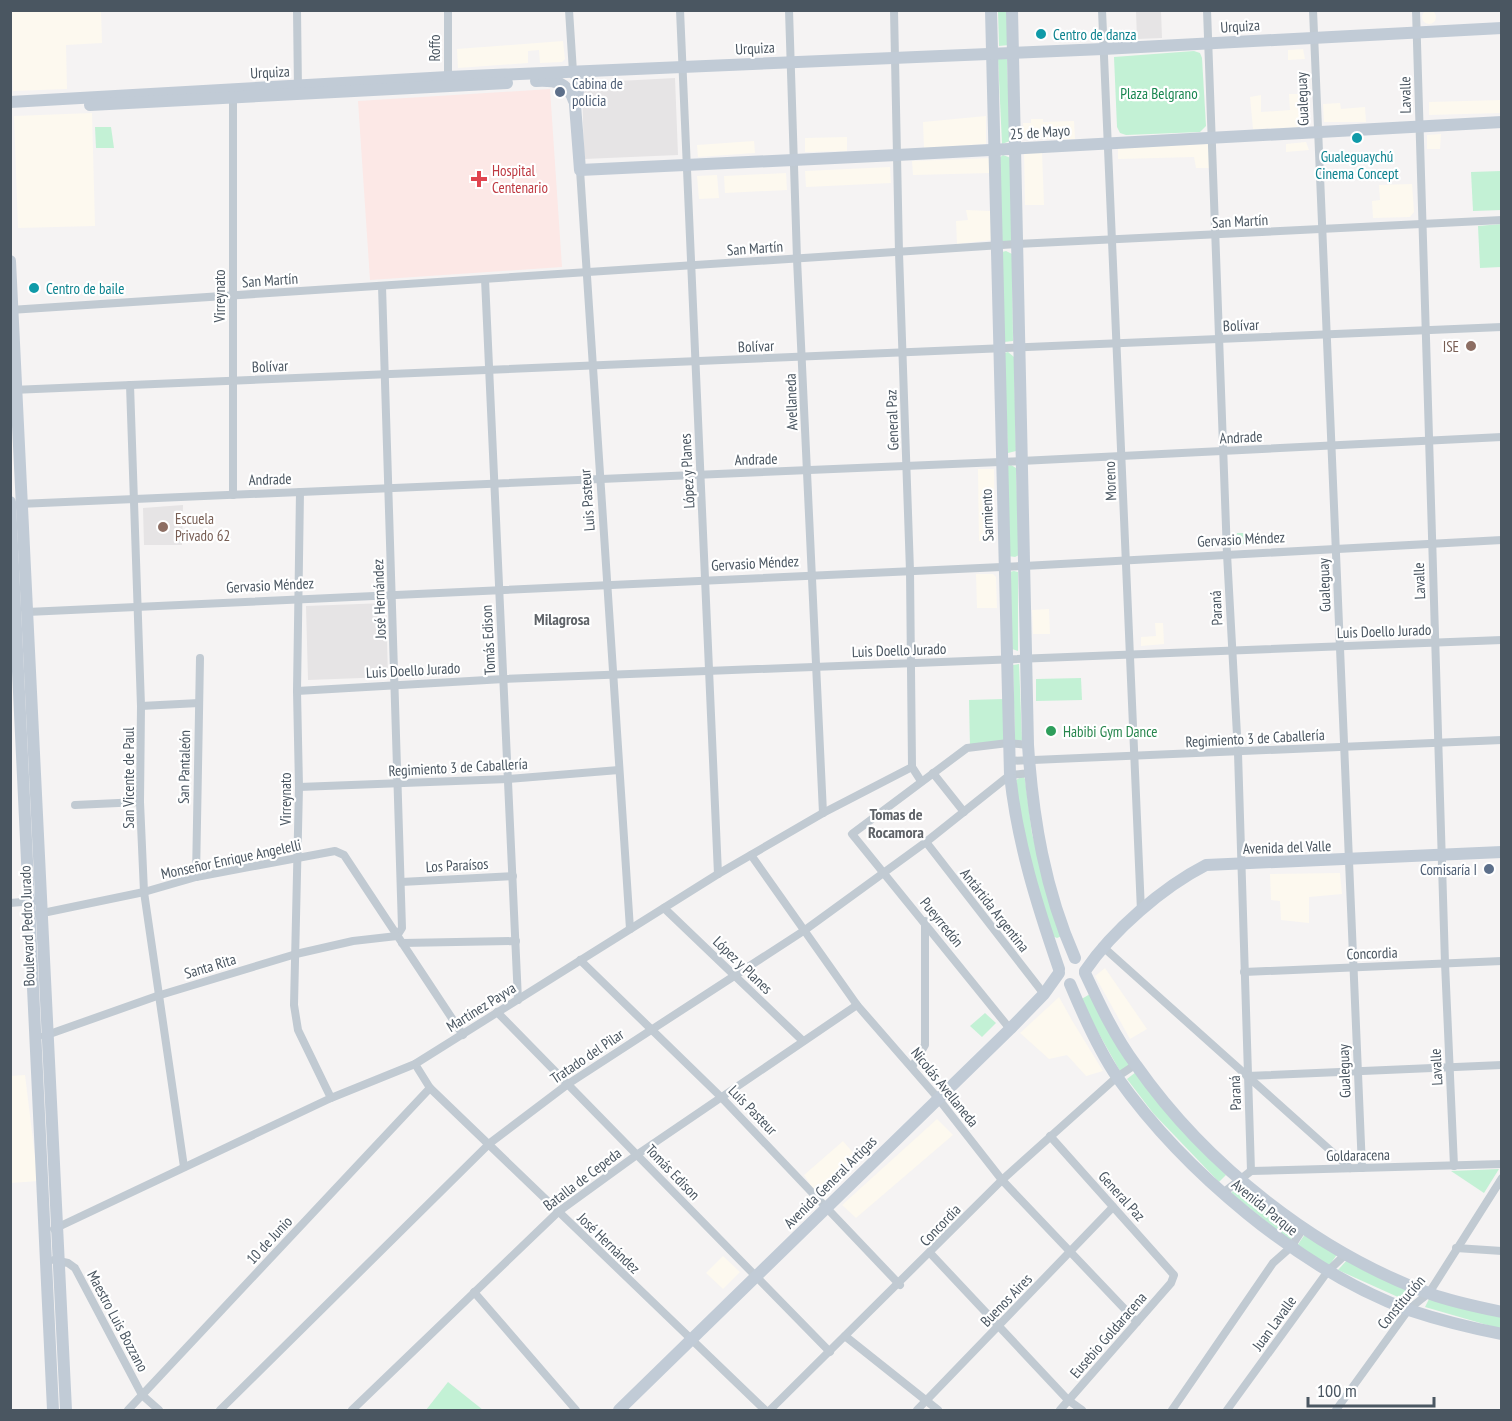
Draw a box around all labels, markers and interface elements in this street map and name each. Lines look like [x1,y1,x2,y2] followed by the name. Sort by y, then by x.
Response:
[1220,15,1260,37] street label: Urquiza
[1053,25,1136,44] place label: Centro de danza
[1034,27,1048,41] marker: Centro de danza
[425,34,444,62] street label: Roffo
[735,37,775,59] street label: Urquiza
[250,61,290,83] street label: Urquiza
[1292,71,1312,126] street label: Gualeguay
[572,74,623,110] place label: Cabina de policia
[1395,76,1415,114] street label: Lavalle
[1120,84,1198,103] park label: Plaza Belgrano
[553,85,567,99] marker: Cabina de policia
[1009,120,1071,144] street label: 25 de Mayo
[1350,131,1364,145] marker: Gualeguaychú Cinema Concept
[1315,147,1399,183] place label: Gualeguaychú Cinema Concept
[492,161,548,197] place label: Hospital Centenario
[470,170,488,188] marker: Hospital Centenario
[1211,210,1269,232] street label: San Martín
[726,237,784,259] street label: San Martín
[210,269,229,324] street label: Virreynato
[241,269,299,291] street label: San Martín
[46,279,124,298] place label: Centro de baile
[27,281,41,295] marker: Centro de baile
[1223,315,1260,335] street label: Bolívar
[738,336,775,356] street label: Bolívar
[1443,337,1459,356] place label: ISE
[1464,339,1478,353] marker: ISE
[252,356,289,376] street label: Bolívar
[781,373,801,431] street label: Avellaneda
[881,389,903,451] street label: General Paz
[1219,426,1263,448] street label: Andrade
[676,433,698,509] street label: López y Planes
[734,449,778,469] street label: Andrade
[1100,461,1120,501] street label: Moreno
[575,467,599,532] street label: Luis Pasteur
[248,469,292,489] street label: Andrade
[977,488,997,542] street label: Sarmiento
[175,509,230,545] place label: Escuela Privado 62
[156,520,170,534] marker: Escuela Privado 62
[1197,527,1285,551] street label: Gervasio Méndez
[711,551,799,575] street label: Gervasio Méndez
[1314,557,1334,612] street label: Gualeguay
[368,559,390,640] street label: José Hernández
[1409,562,1429,600] street label: Lavalle
[226,573,314,597] street label: Gervasio Méndez
[1206,590,1226,626] street label: Paraná
[477,605,499,675] street label: Tomás Edison
[534,609,590,629] district label: Milagrosa
[1336,620,1432,642] street label: Luis Doello Jurado
[851,639,947,661] street label: Luis Doello Jurado
[365,658,461,682] street label: Luis Doello Jurado
[1063,722,1157,741] place label: Habibi Gym Dance
[1044,724,1058,738] marker: Habibi Gym Dance
[1185,725,1325,751] street label: Regimiento 3 de Caballería
[119,727,138,829] street label: San Vicente de Paul
[174,730,194,804] street label: San Pantaleón
[388,754,528,780] street label: Regimiento 3 de Caballería
[276,772,295,827] street label: Virreynato
[868,804,924,842] district label: Tomas de Rocamora
[159,835,303,883] street label: Monseñor Enrique Angelelli
[1242,836,1332,858] street label: Avenida del Valle
[425,854,489,876] street label: Los Paraísos
[1420,860,1477,879] place label: Comisaría I
[1482,862,1496,876] marker: Comisaría I
[956,864,1034,956] street label: Antártida Argentina
[15,865,39,987] street label: Boulevard Pedro Jurado
[916,893,968,951] street label: Pueyrredón
[709,932,777,998] street label: López y Planes
[1346,943,1398,963] street label: Concordia
[182,949,238,983] street label: Santa Rita
[443,978,519,1036] street label: Martínez Payva
[547,1024,628,1088] street label: Tratado del Pilar
[907,1043,983,1131] street label: Nicolás Avellaneda
[1334,1043,1354,1098] street label: Gualeguay
[1426,1048,1446,1086] street label: Lavalle
[1225,1075,1245,1111] street label: Paraná
[725,1081,782,1140] street label: Luis Pasteur
[780,1132,880,1232] street label: Avenida General Artigas
[642,1140,704,1204] street label: Tomás Edison
[539,1143,625,1215] street label: Batalla de Cepeda
[1326,1145,1390,1165] street label: Goldaracena
[1095,1167,1149,1225] street label: General Paz
[1228,1174,1302,1240] street label: Avenida Parque
[915,1200,965,1250] street label: Concordia
[573,1208,644,1278] street label: José Hernández
[242,1212,296,1268] street label: 10 de Junio
[83,1267,153,1375] street label: Maestro Luis Bozzano
[976,1270,1036,1330] street label: Buenos Aires
[1373,1271,1429,1333] street label: Constitución
[1066,1288,1150,1382] street label: Eusebio Goldaracena
[1247,1292,1300,1355] street label: Juan Lavalle
[1308,1370,1434,1408] scale bar
[1317,1379,1357,1402] text: 100 m

